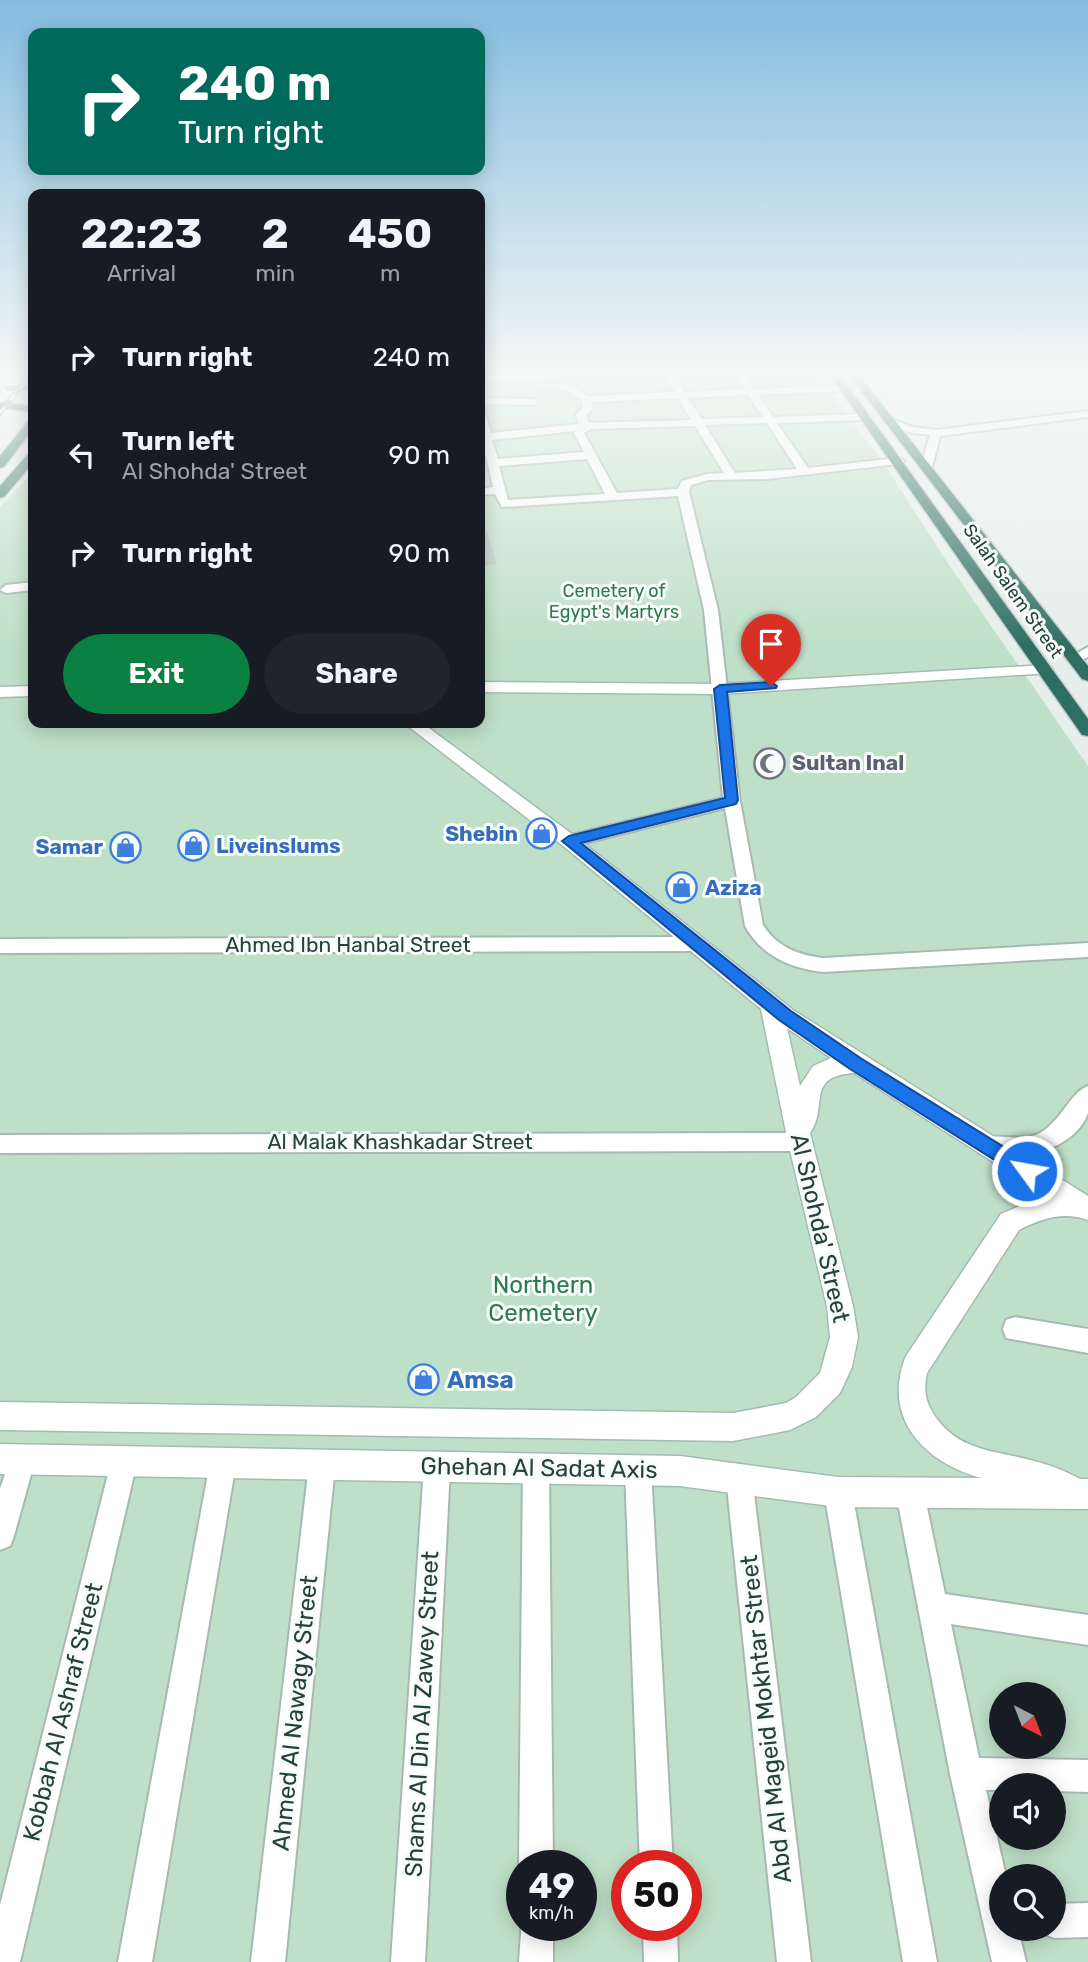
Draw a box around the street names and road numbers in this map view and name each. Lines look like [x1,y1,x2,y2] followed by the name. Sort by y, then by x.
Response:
[958,520,1068,662] street label: Salah Salem Street
[225,932,471,957] street label: Ahmed Ibn Hanbal Street
[267,1129,533,1154] street label: Al Malak Khashkadar Street
[785,1131,855,1325] street label: Al Shohda' Street
[420,1452,658,1484] street label: Ghehan Al Sadat Axis
[399,1550,445,1878] street label: Shams Al Din Al Zawey Street
[735,1554,797,1884] street label: Abd Al Mageid Mokhtar Street
[267,1574,323,1852] street label: Ahmed Al Nawagy Street
[17,1580,109,1844] street label: Kobbah Al Ashraf Street

